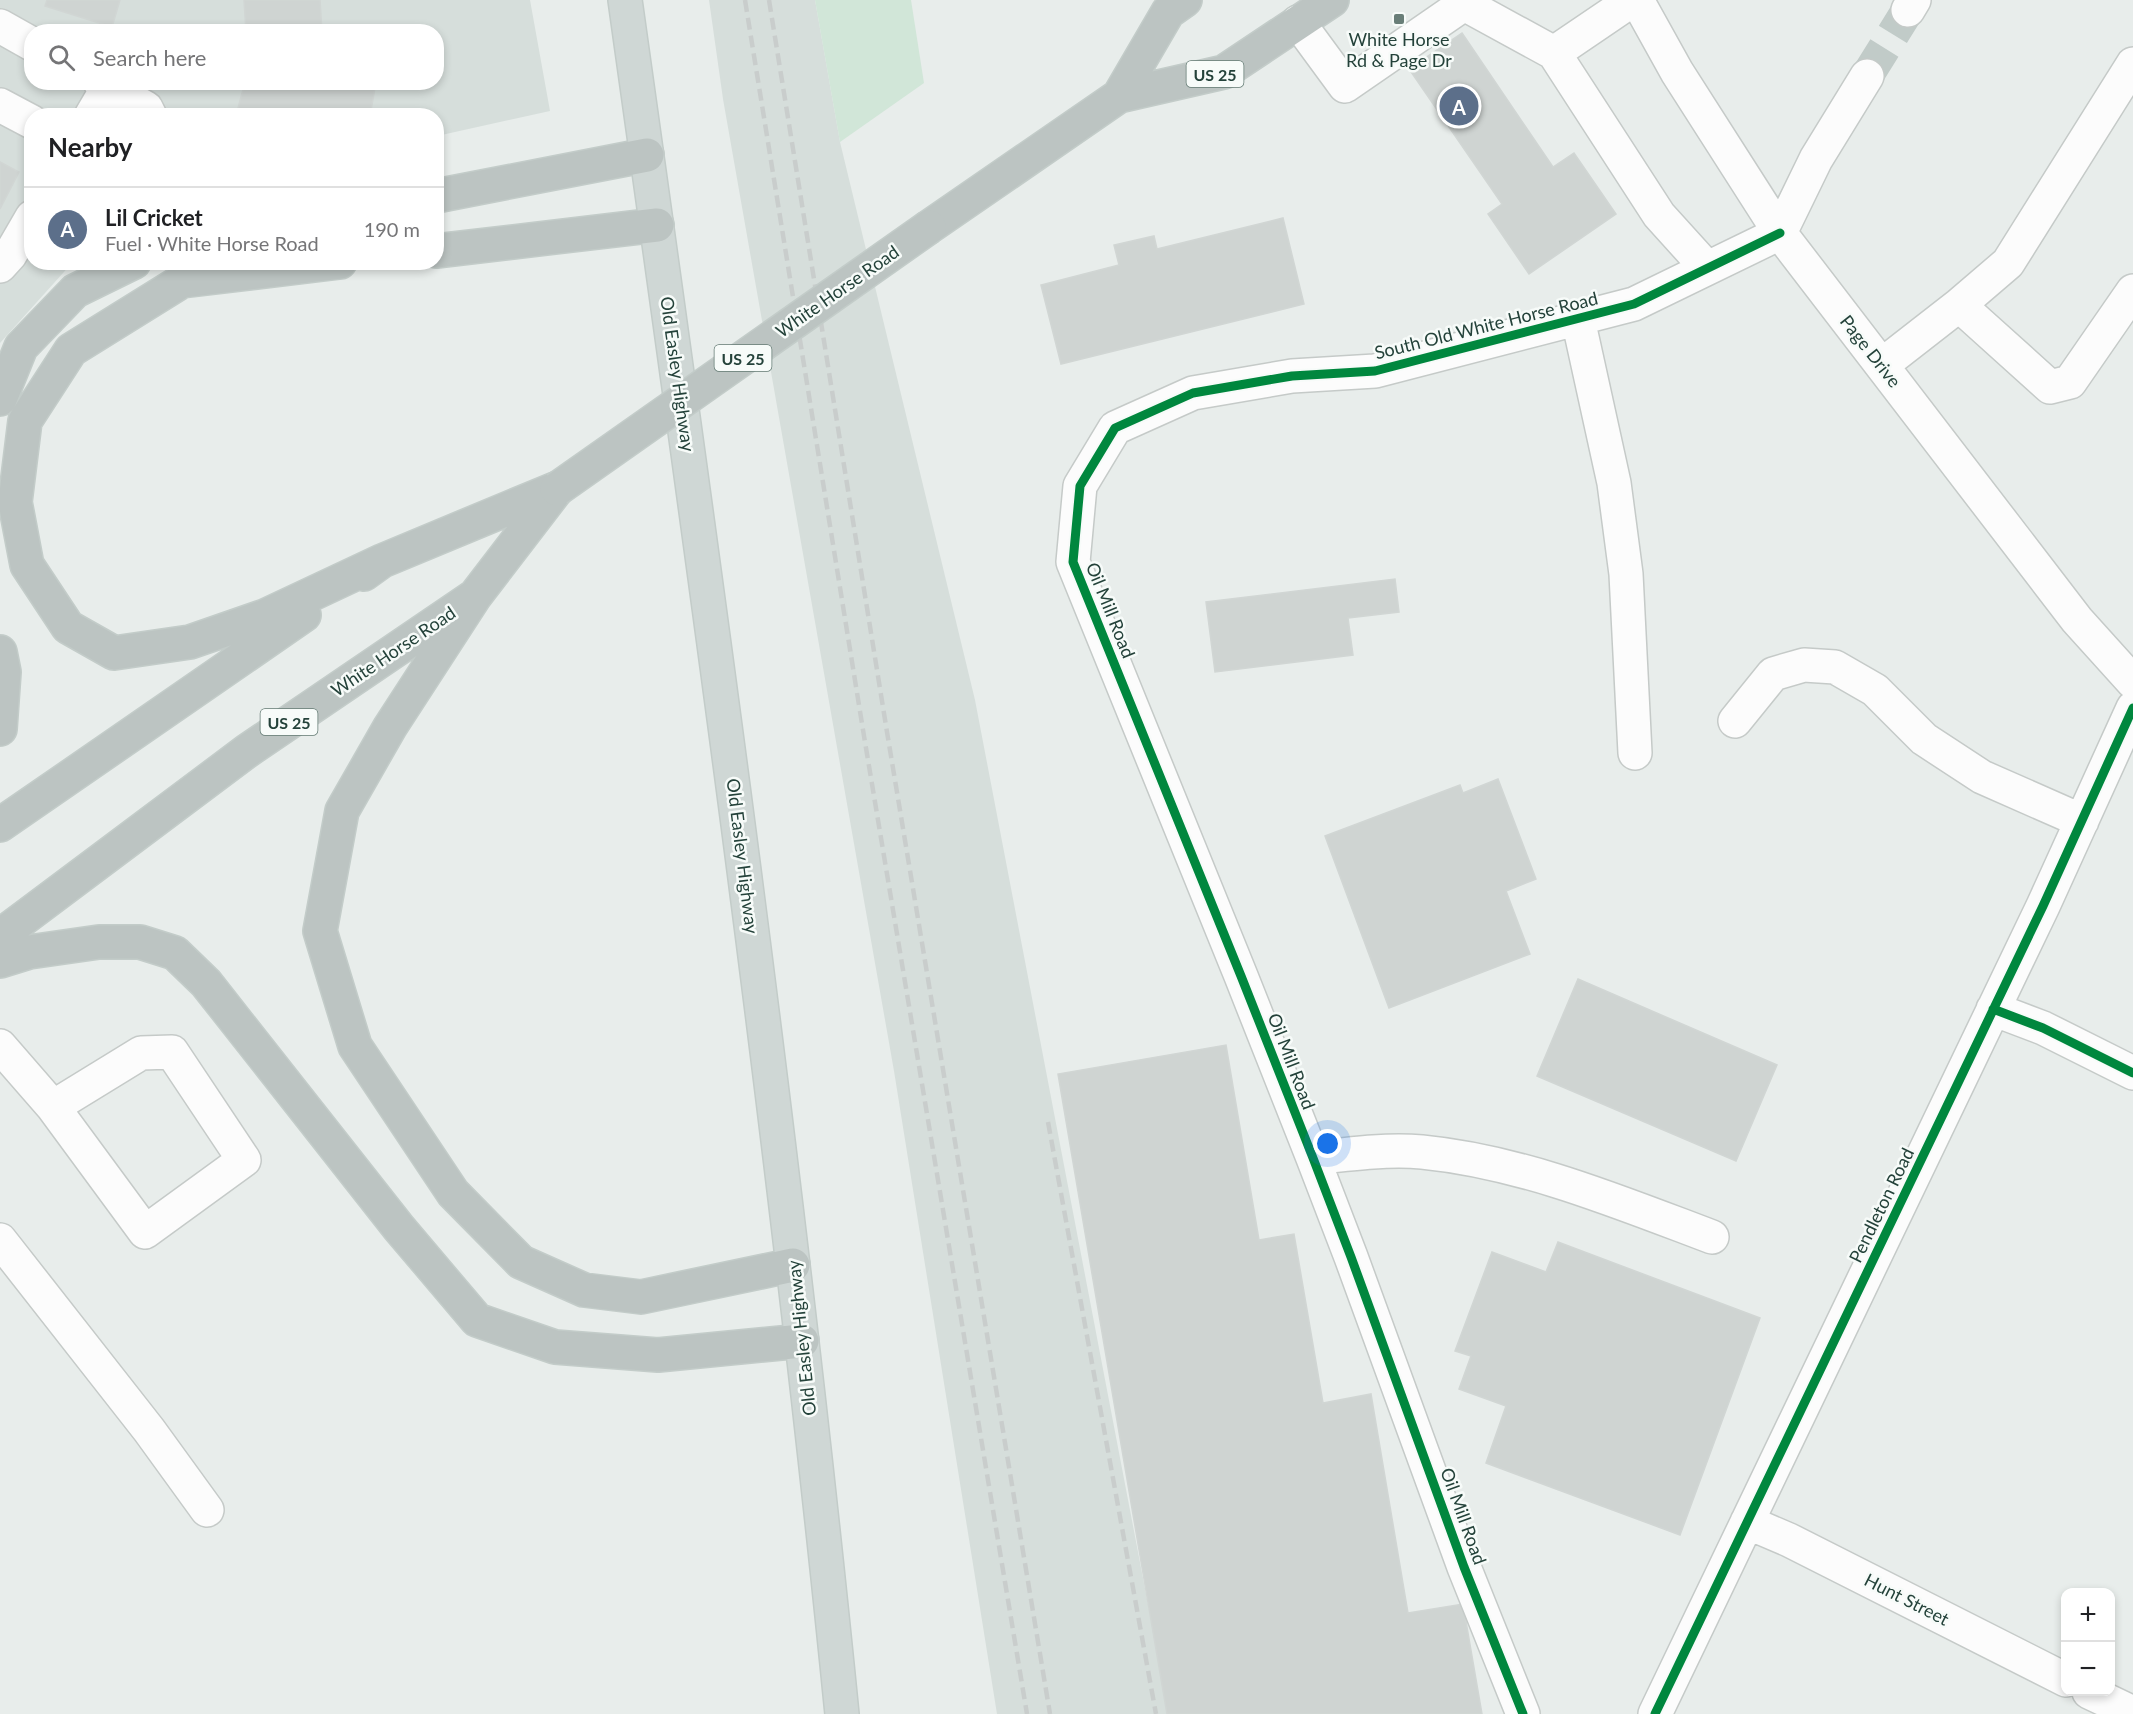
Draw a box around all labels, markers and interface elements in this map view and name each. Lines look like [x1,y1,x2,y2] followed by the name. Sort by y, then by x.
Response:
[1392,12,1406,26] marker: White Horse Rd & Page Dr
[24,24,444,90] search box
[1346,28,1452,71] place label: White Horse Rd & Page Dr
[45,41,78,74] icon: search
[93,44,206,71] text: Search here
[1186,61,1244,87] road number: US 25
[1440,84,1478,128] pin: A
[48,131,133,163] text: Nearby
[105,204,203,231] text: Lil Cricket
[61,217,74,241] text: A
[364,217,420,241] text: 190 m
[105,231,319,255] text: Fuel · White Horse Road
[771,240,903,342] street label: White Horse Road
[1372,287,1600,363] street label: South Old White Horse Road
[656,295,700,454] street label: Old Easley Highway
[1836,310,1906,392] street label: Page Drive
[714,345,771,371] road number: US 25
[1082,559,1140,661] street label: Oil Mill Road
[327,601,459,701] street label: White Horse Road
[260,709,318,735] road number: US 25
[723,777,764,936] street label: Old Easley Highway
[1264,1010,1320,1112] street label: Oil Mill Road
[1313,1129,1342,1158] your location
[1844,1144,1918,1266] street label: Pendleton Road
[782,1258,820,1417] street label: Old Easley Highway
[1436,1465,1492,1567] street label: Oil Mill Road
[1861,1568,1953,1630] street label: Hunt Street
[2061,1588,2115,1696] map controls
[2061,1588,2115,1642] button: +
[2061,1642,2115,1696] button: −

